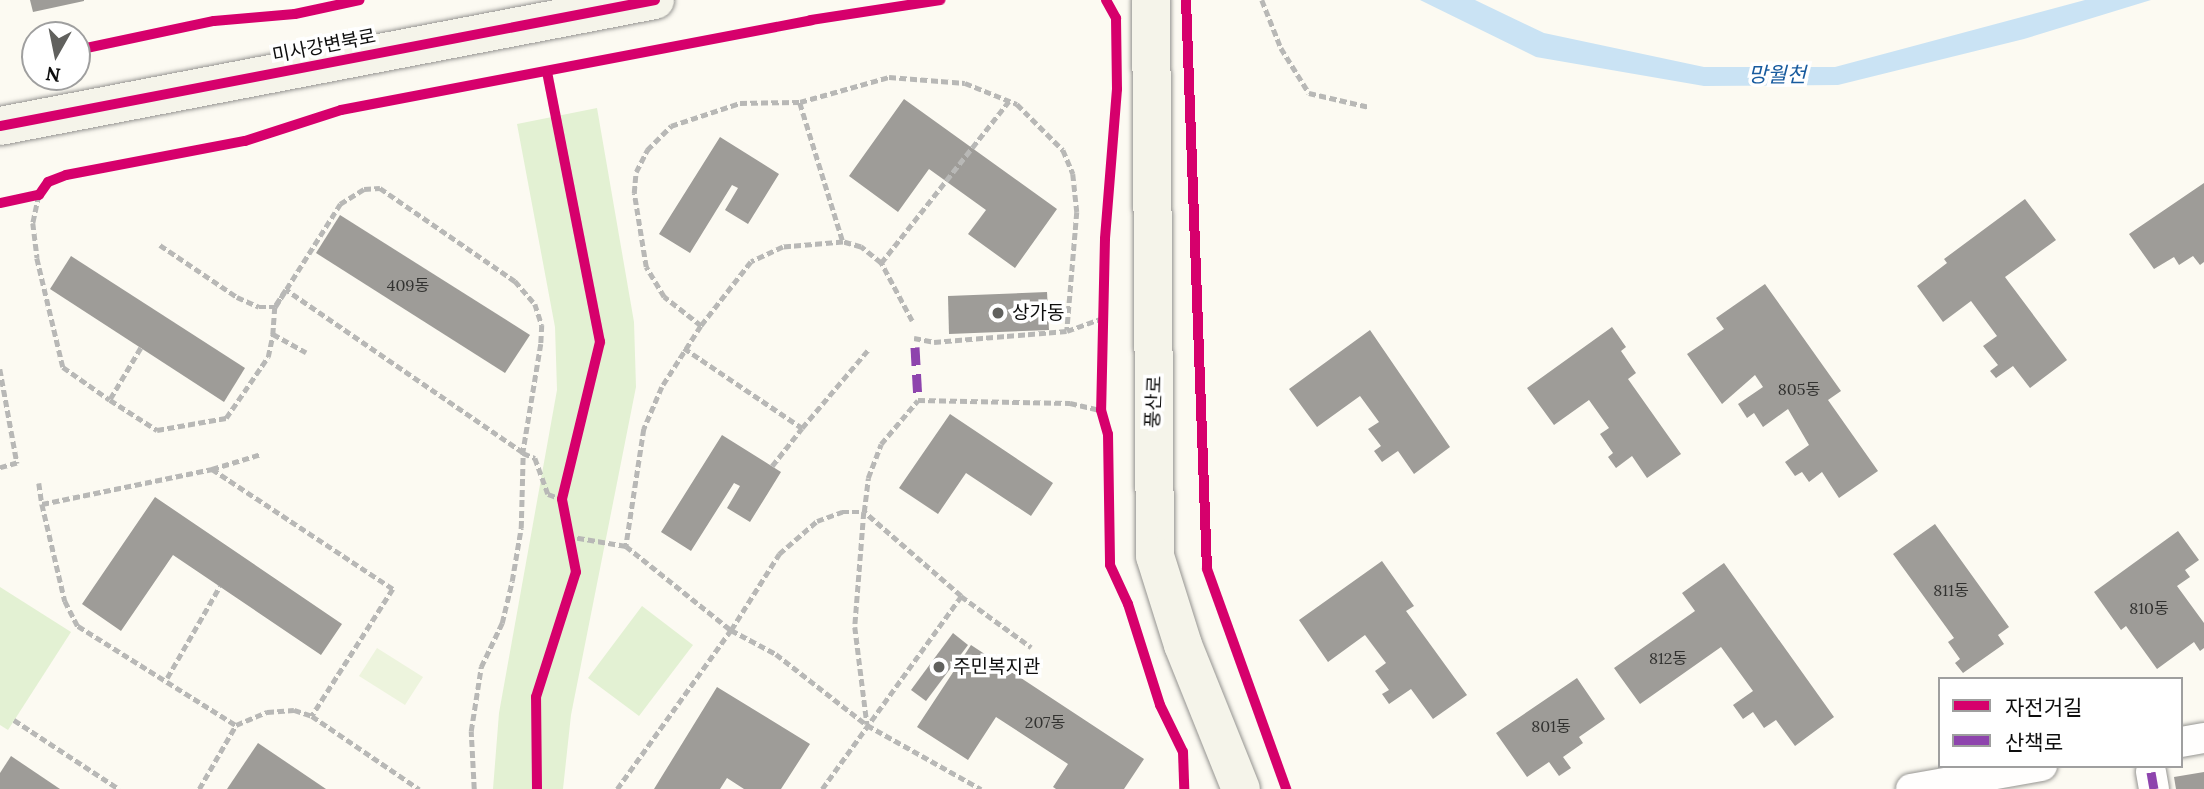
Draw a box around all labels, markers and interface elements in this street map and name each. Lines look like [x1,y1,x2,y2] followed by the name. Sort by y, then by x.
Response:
[21,21,91,91] north arrow
[270,25,378,67] street label: 미사강변북로
[44,62,62,88] text: N
[1748,62,1806,88] water label: 망월천
[387,275,429,295] house number: 409동
[1012,302,1064,324] place label: 상가동
[990,305,1006,321] marker: 상가동
[1142,375,1166,429] street label: 풍산로
[1778,379,1820,399] house number: 805동
[1933,580,1969,600] house number: 811동
[2129,598,2169,618] house number: 810동
[1649,648,1687,668] house number: 812동
[953,656,1040,678] place label: 주민복지관
[931,659,947,675] marker: 주민복지관
[1938,677,2183,768] legend
[2005,694,2082,721] text: 자전거길
[1025,712,1065,732] house number: 207동
[1531,716,1571,736] house number: 801동
[2005,729,2063,756] text: 산책로

